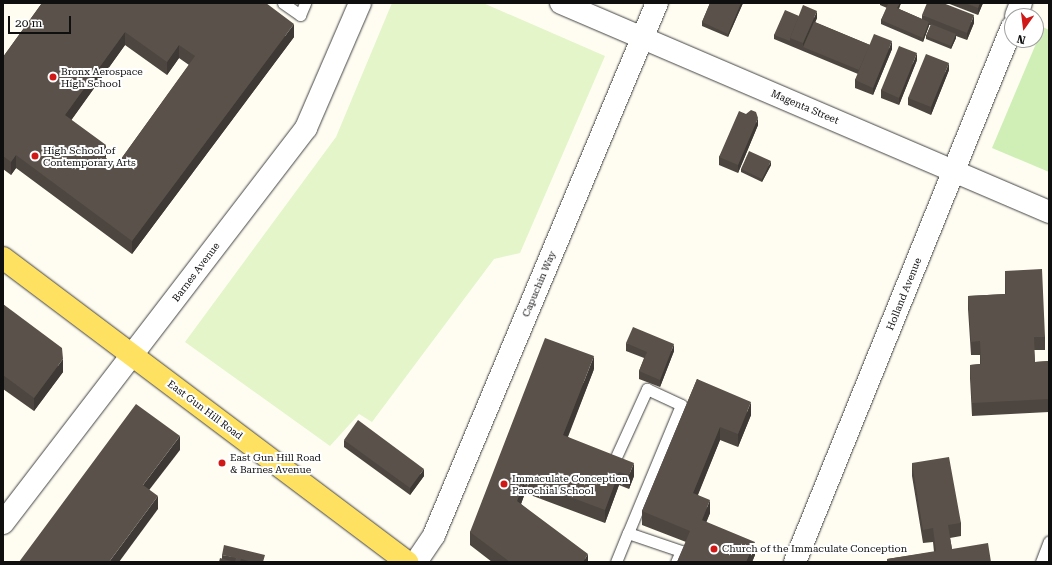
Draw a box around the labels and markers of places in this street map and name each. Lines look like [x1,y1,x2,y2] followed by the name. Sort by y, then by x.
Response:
[61,65,143,88] place label: Bronx Aerospace High School
[48,72,58,82] marker: Bronx Aerospace High School
[43,144,136,168] place label: High School of Contemporary Arts
[30,151,40,161] marker: High School of Contemporary Arts
[230,451,321,474] place label: East Gun Hill Road & Barnes Avenue
[217,458,227,468] marker: East Gun Hill Road & Barnes Avenue
[512,472,628,496] place label: Immaculate Conception Parochial School
[499,479,509,489] marker: Immaculate Conception Parochial School
[722,543,907,555] place label: Church of the Immaculate Conception
[709,544,719,554] marker: Church of the Immaculate Conception

